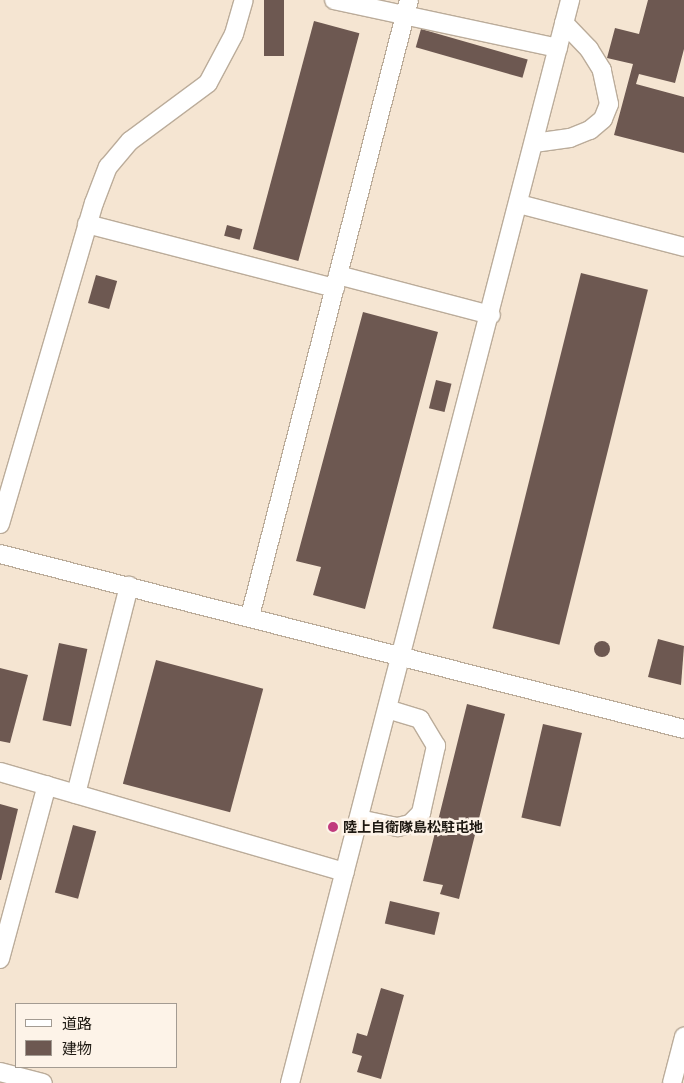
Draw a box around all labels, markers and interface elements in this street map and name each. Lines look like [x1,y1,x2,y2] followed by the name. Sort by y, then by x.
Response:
[343,819,483,835] place label: 陸上自衛隊島松駐屯地
[327,821,339,833] marker: 陸上自衛隊島松駐屯地
[15,1003,178,1068] legend
[62,1015,92,1032] text: 道路
[62,1040,92,1057] text: 建物

